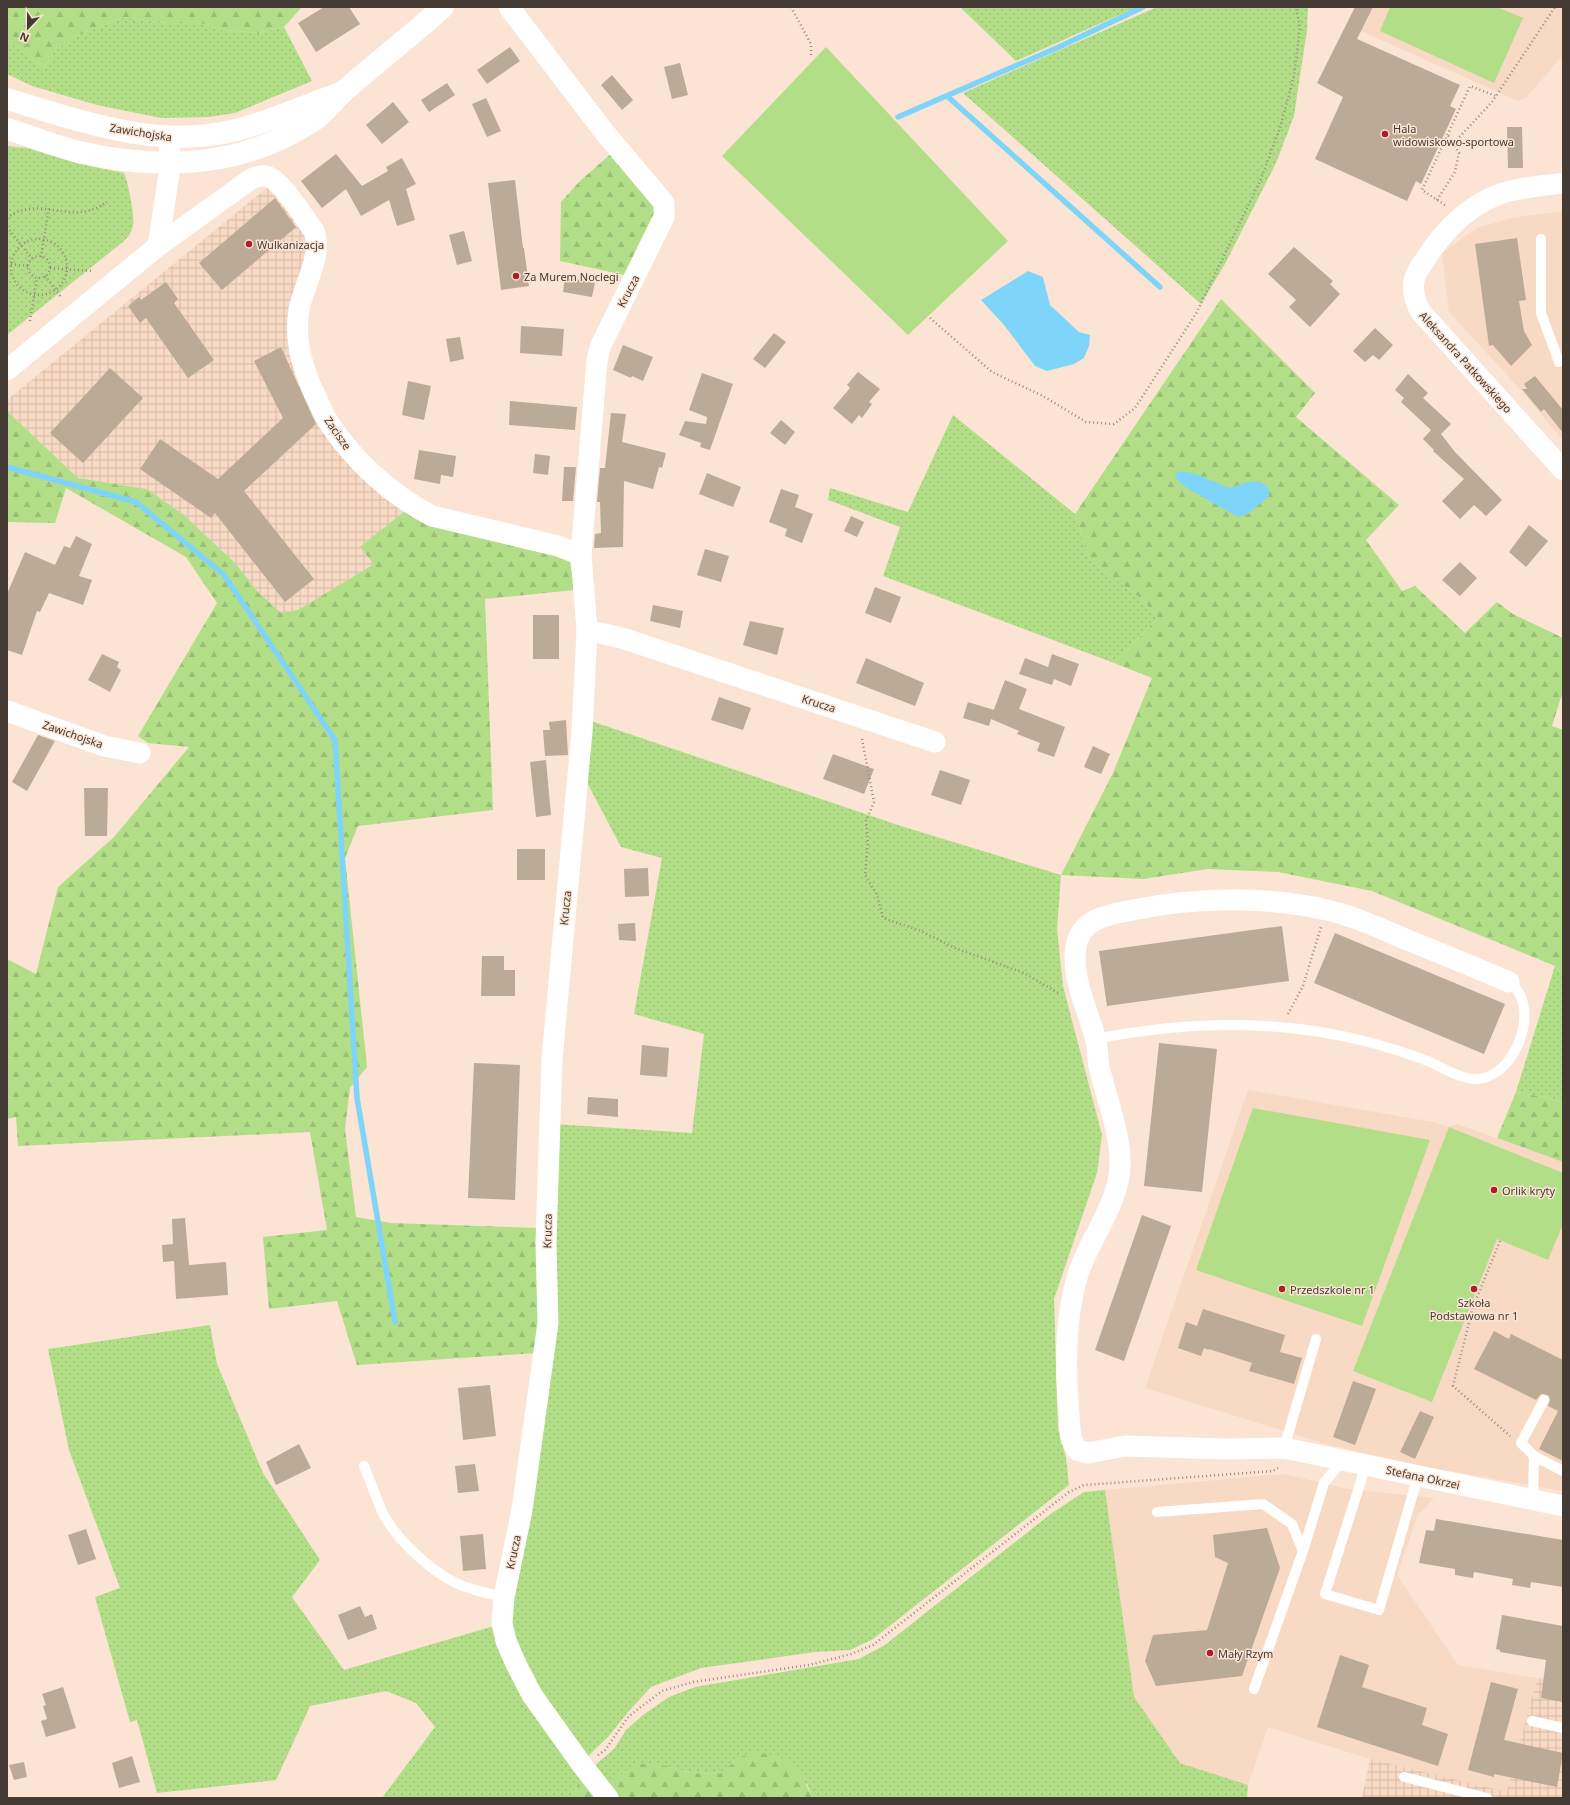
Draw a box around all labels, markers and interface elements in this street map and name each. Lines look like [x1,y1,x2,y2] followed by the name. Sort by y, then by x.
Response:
[8,8,48,48] north arrow
[17,29,31,46] text: N
[109,120,173,144] street label: Zawichojska
[1393,121,1514,149] place label: Hala widowiskowo-sportowa
[1380,129,1390,139] marker: Hala widowiskowo-sportowa
[257,237,324,252] place label: Wulkanizacja
[244,239,254,249] marker: Wulkanizacja
[524,269,619,284] place label: Za Murem Noclegi
[511,271,521,281] marker: Za Murem Noclegi
[613,272,643,310] street label: Krucza
[1416,308,1516,416] street label: Aleksandra Patkowskiego
[321,413,355,453] street label: Zacisze
[800,690,838,716] street label: Krucza
[41,717,105,751] street label: Zawichojska
[556,890,574,926] street label: Krucza
[1502,1183,1556,1198] place label: Orlik kryty
[1489,1185,1499,1195] marker: Orlik kryty
[539,1213,555,1249] street label: Krucza
[1290,1282,1375,1297] place label: Przedszkole nr 1
[1277,1284,1287,1294] marker: Przedszkole nr 1
[1469,1284,1479,1294] marker: Szkoła Podstawowa nr 1
[1430,1295,1518,1323] place label: Szkoła Podstawowa nr 1
[1385,1462,1461,1492] street label: Stefana Okrzei
[502,1533,524,1571] street label: Krucza
[1218,1646,1273,1661] place label: Mały Rzym
[1205,1648,1215,1658] marker: Mały Rzym

